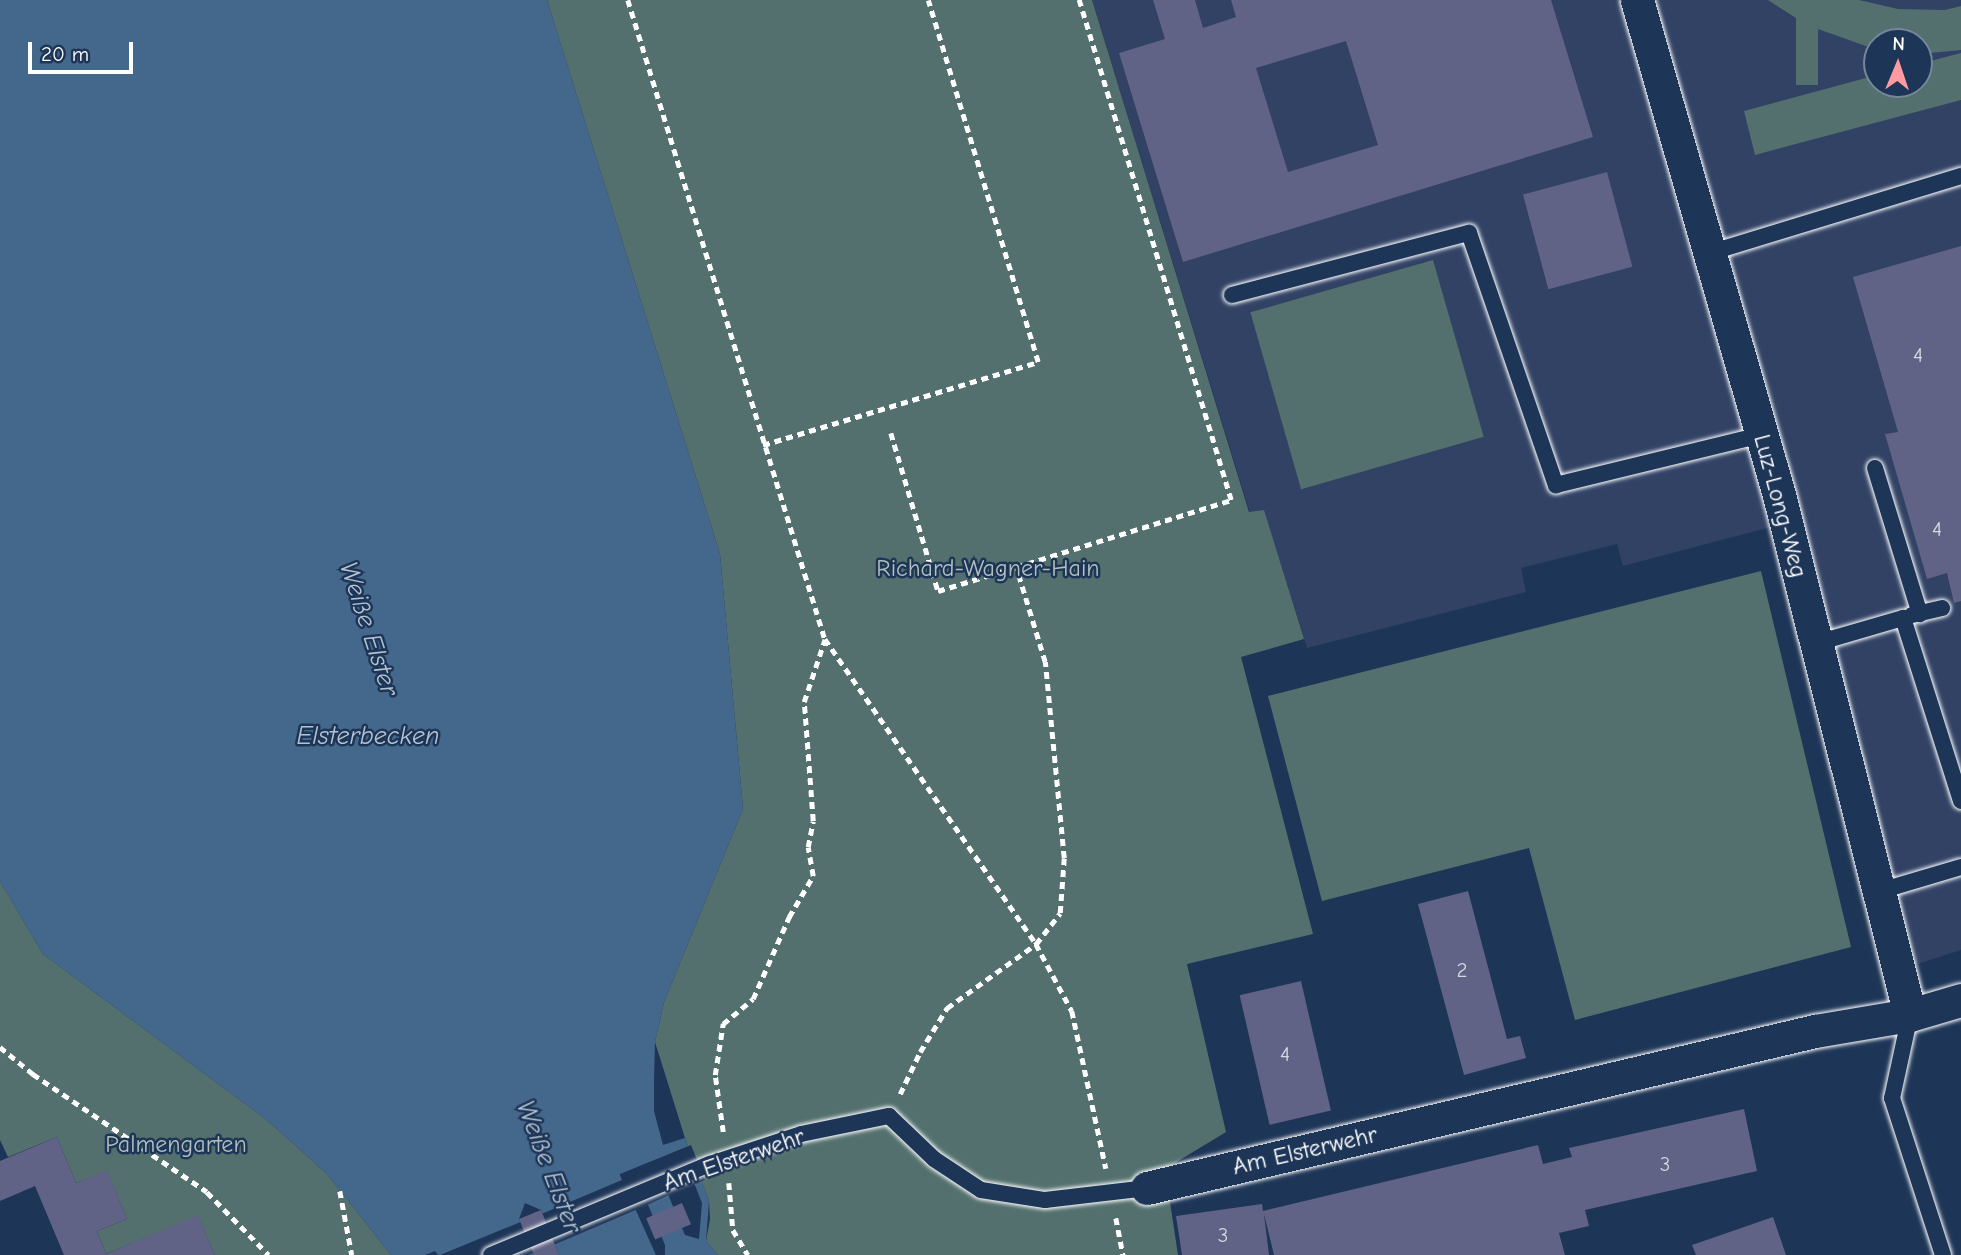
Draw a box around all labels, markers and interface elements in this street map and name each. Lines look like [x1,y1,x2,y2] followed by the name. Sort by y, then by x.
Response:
[32,28,136,72] scale bar
[1863,28,1933,98] north arrow
[1892,33,1905,55] text: N
[41,42,89,66] text: 20 m
[1913,342,1923,368] house number: 4
[1747,431,1813,581] street label: Luz-Long-Weg
[1932,516,1942,542] house number: 4
[876,555,1100,583] park label: Richard-Wagner-Hain
[332,558,404,700] water label: Weiße Elster
[296,721,440,753] water label: Elsterbecken
[1457,957,1467,983] house number: 2
[1280,1041,1290,1067] house number: 4
[508,1096,588,1238] water label: Weiße Elster
[1230,1120,1380,1182] street label: Am Elsterwehr
[660,1122,808,1198] street label: Am Elsterwehr
[105,1131,247,1159] park label: Palmengarten
[1660,1151,1670,1177] house number: 3
[1218,1222,1228,1248] house number: 3

